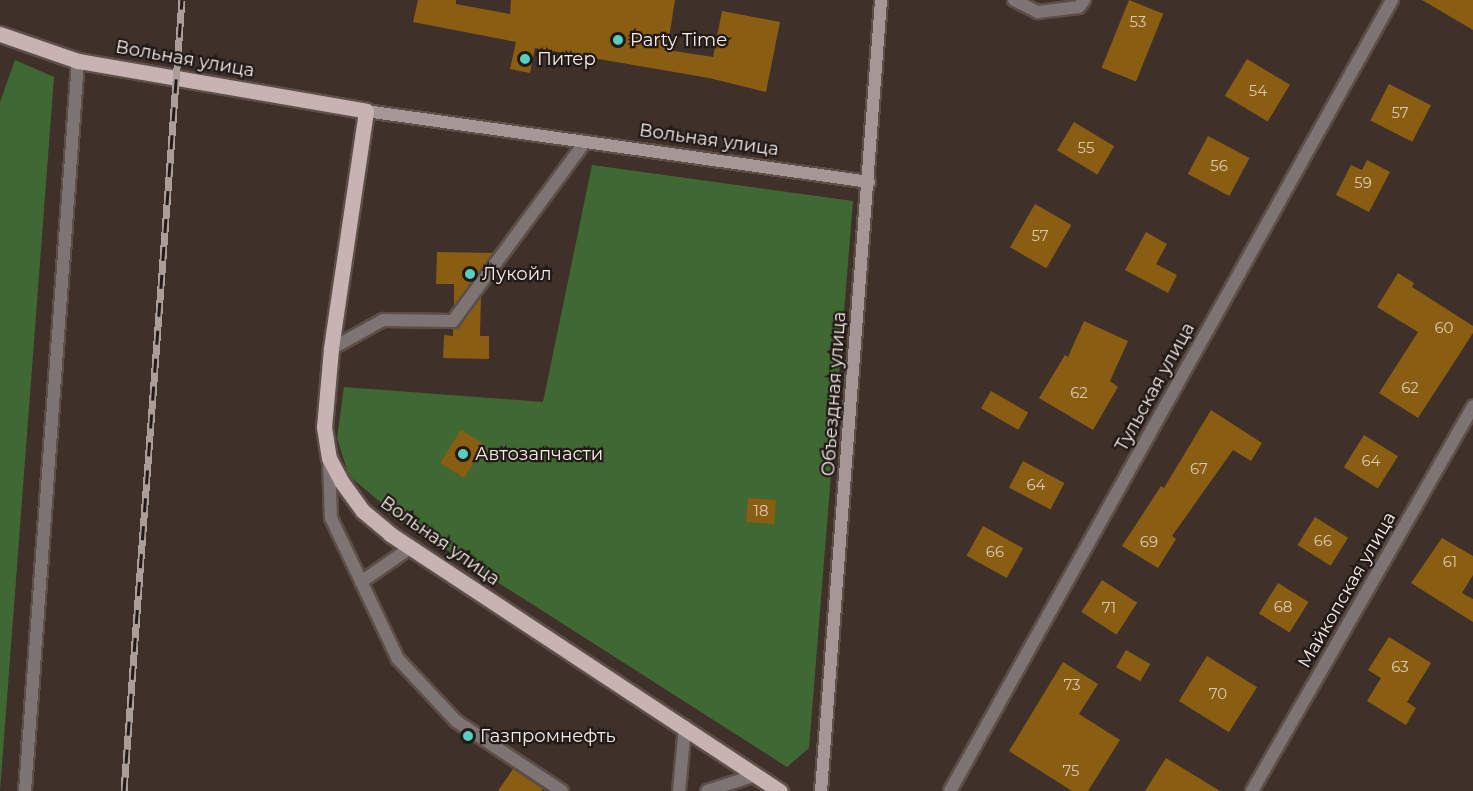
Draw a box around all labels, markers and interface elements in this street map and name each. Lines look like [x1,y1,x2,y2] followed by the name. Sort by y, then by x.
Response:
[1130,13,1146,31] house number: 53
[630,29,727,51] place label: Party Time
[611,33,625,47] marker: Party Time
[114,36,256,82] street label: Вольная улица
[537,48,596,70] place label: Питер
[518,52,532,66] marker: Питер
[1249,82,1267,100] house number: 54
[1391,104,1409,122] house number: 57
[638,120,780,160] street label: Вольная улица
[1078,139,1094,157] house number: 55
[1210,157,1228,175] house number: 56
[1354,174,1372,192] house number: 59
[1031,227,1049,245] house number: 57
[482,263,552,285] place label: Лукойл
[463,267,477,281] marker: Лукойл
[817,311,851,477] street label: Объездная улица
[1111,319,1199,455] street label: Тульская улица
[1434,319,1454,337] house number: 60
[1401,379,1419,397] house number: 62
[1070,384,1088,402] house number: 62
[475,443,603,465] place label: Автозапчасти
[456,447,470,461] marker: Автозапчасти
[1361,452,1381,470] house number: 64
[1190,460,1208,478] house number: 67
[1026,476,1046,494] house number: 64
[376,492,504,590] street label: Вольная улица
[754,502,768,520] house number: 18
[1293,508,1401,672] street label: Майкопская улица
[1314,532,1332,550] house number: 66
[1140,533,1158,551] house number: 69
[986,543,1004,561] house number: 66
[1443,553,1457,571] house number: 61
[1274,598,1292,616] house number: 68
[1102,599,1116,617] house number: 71
[1391,658,1409,676] house number: 63
[1063,676,1081,694] house number: 73
[1209,685,1227,703] house number: 70
[480,725,616,747] place label: Газпромнефть
[461,729,475,743] marker: Газпромнефть
[1062,762,1080,780] house number: 75

